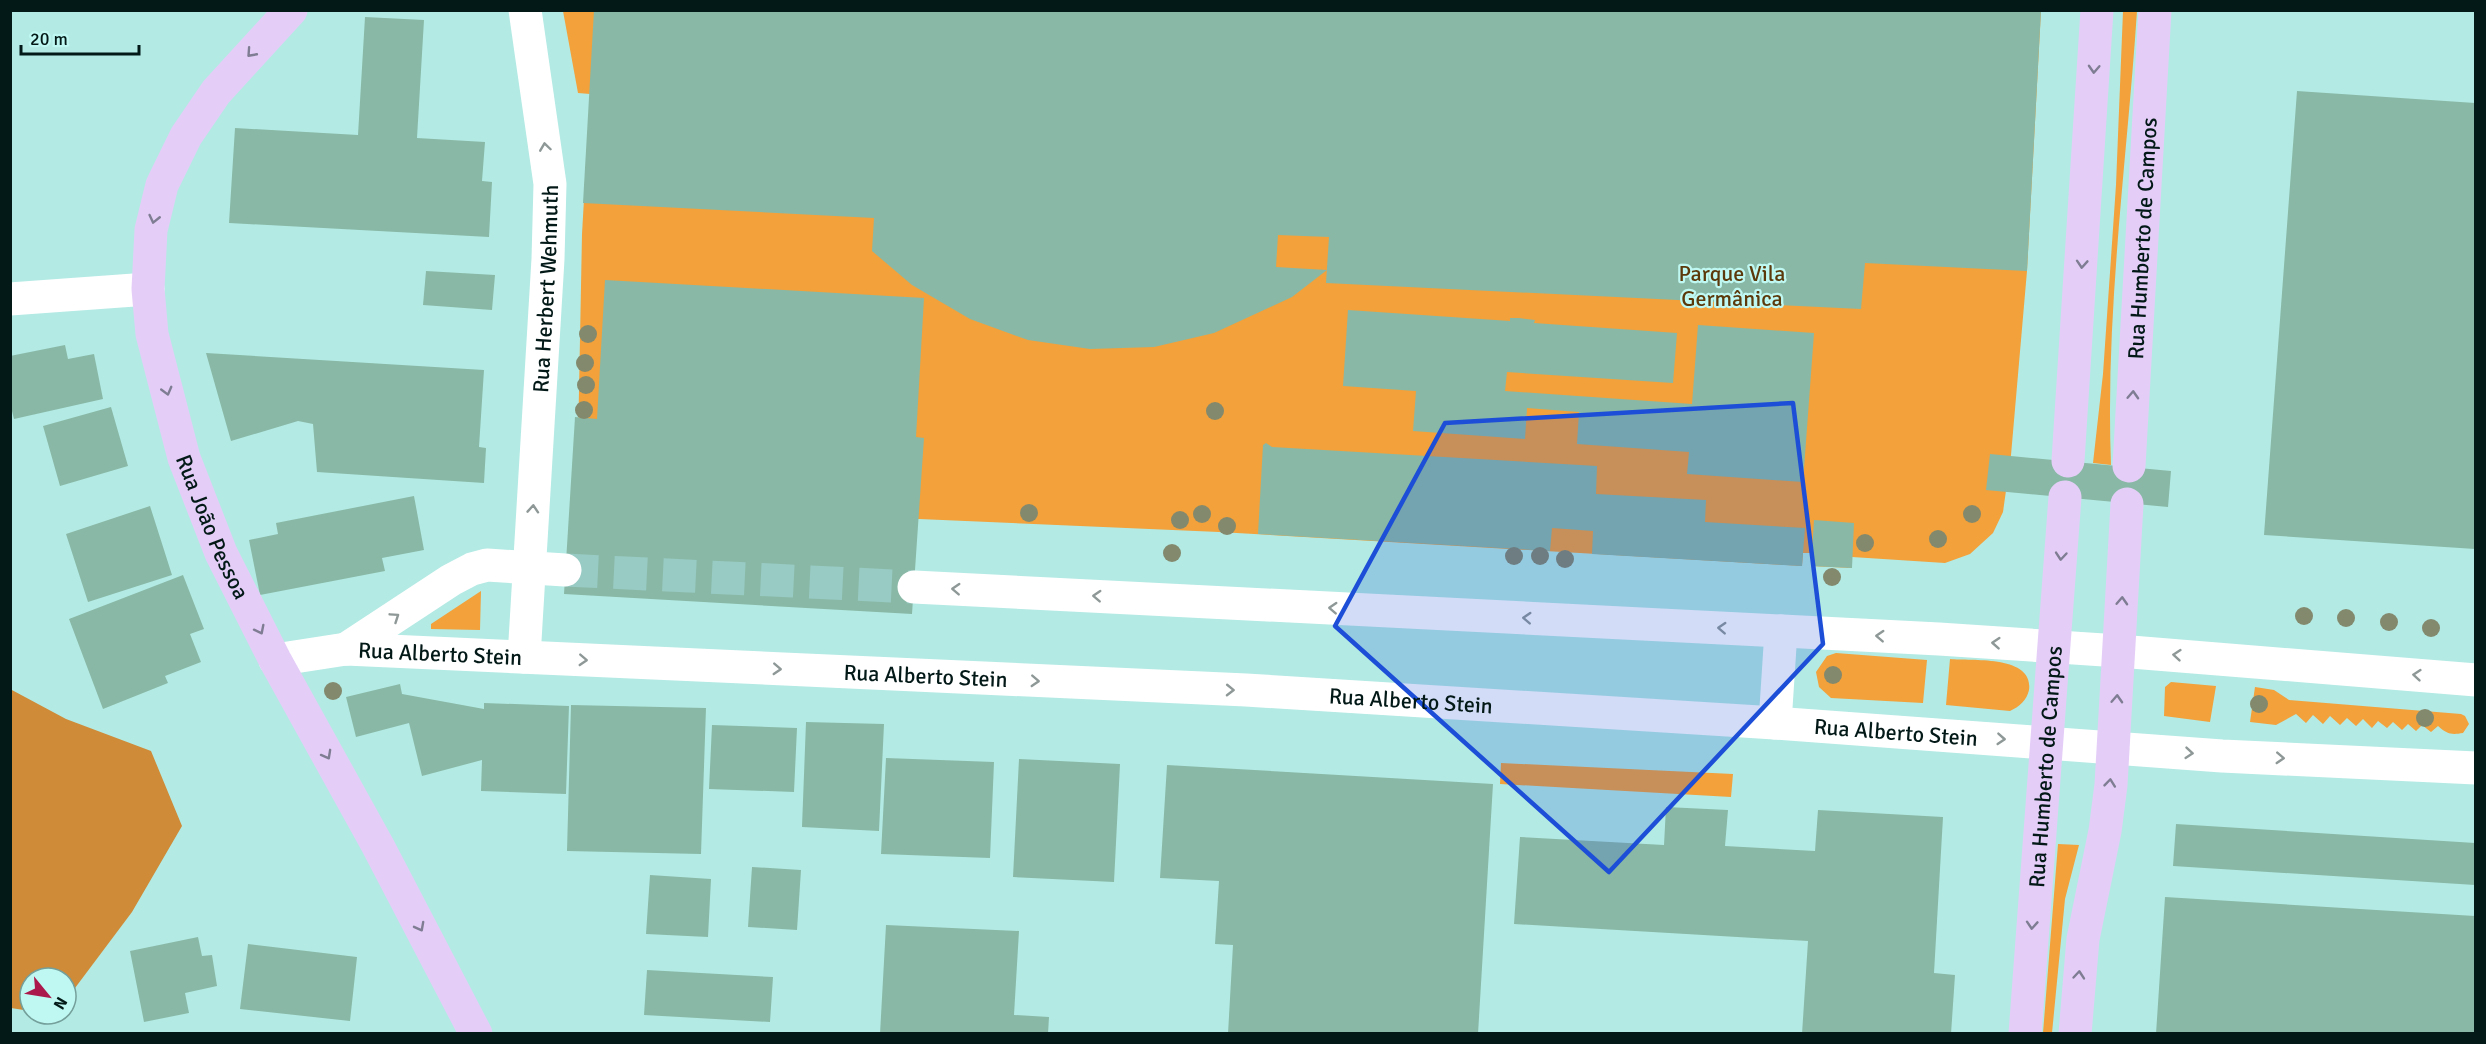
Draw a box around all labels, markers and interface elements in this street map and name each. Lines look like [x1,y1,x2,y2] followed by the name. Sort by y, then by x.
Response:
[21,18,140,56] scale bar
[30,28,68,50] text: 20 m
[247,47,258,57] one-way arrow
[2088,64,2101,73] one-way arrow
[2122,117,2162,360] street label: Rua Humberto de Campos
[539,143,551,152] one-way arrow
[526,184,563,394] street label: Rua Herbert Wehmuth
[148,214,161,224] one-way arrow
[2076,259,2089,268] one-way arrow
[1679,260,1785,312] park label: Parque Vila Germânica
[159,386,172,396] one-way arrow
[2126,390,2139,399] one-way arrow
[170,451,255,603] street label: Rua João Pessoa
[526,505,539,514] one-way arrow
[2054,551,2067,560] one-way arrow
[952,583,961,596] one-way arrow
[1092,590,1101,603] one-way arrow
[2115,597,2128,606] one-way arrow
[1328,602,1337,615] one-way arrow
[1523,612,1532,625] one-way arrow
[388,613,399,624] one-way arrow
[1718,622,1727,635] one-way arrow
[253,624,264,635] one-way arrow
[1876,630,1885,643] one-way arrow
[357,636,523,671] street label: Rua Alberto Stein
[1992,636,2001,649] one-way arrow
[2022,645,2067,889] street label: Rua Humberto de Campos
[2173,649,2182,662] one-way arrow
[578,654,587,667] one-way arrow
[843,658,1008,693] street label: Rua Alberto Stein
[773,663,782,676] one-way arrow
[2413,669,2422,682] one-way arrow
[1031,675,1040,687] one-way arrow
[1328,682,1494,719] street label: Rua Alberto Stein
[1225,684,1234,696] one-way arrow
[2110,694,2123,703] one-way arrow
[1813,712,1979,751] street label: Rua Alberto Stein
[1997,732,2006,745] one-way arrow
[2184,746,2193,759] one-way arrow
[320,749,332,759] one-way arrow
[2276,752,2285,765] one-way arrow
[2104,778,2116,787] one-way arrow
[413,920,424,931] one-way arrow
[2026,921,2039,930] one-way arrow
[18,966,78,1026] north arrow
[2072,971,2085,980] one-way arrow
[49,993,72,1013] text: N

